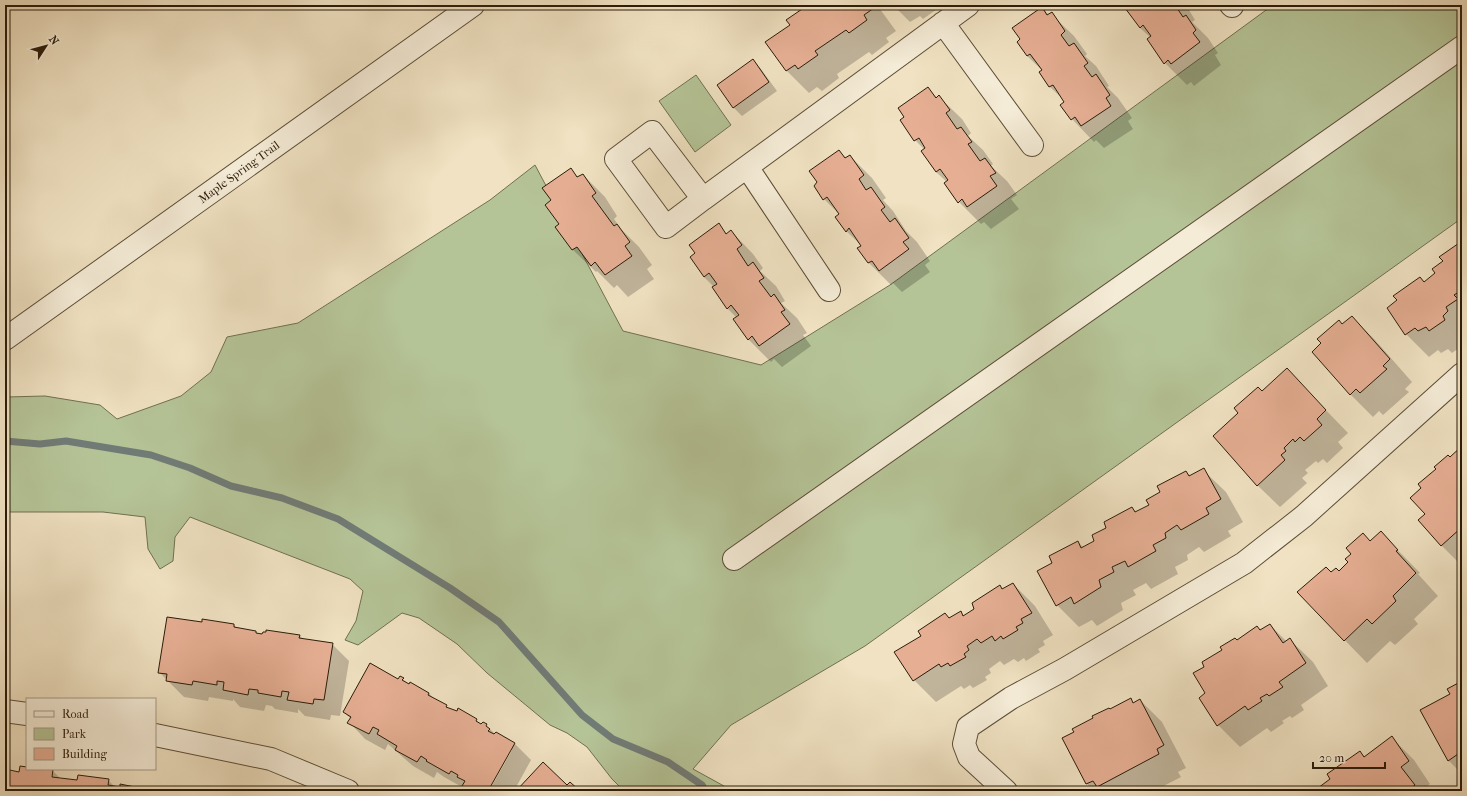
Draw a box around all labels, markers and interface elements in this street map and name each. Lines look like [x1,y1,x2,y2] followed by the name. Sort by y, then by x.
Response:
[26,26,66,66] north arrow
[46,33,62,48] text: N
[196,138,283,206] street label: Maple Spring Trail
[26,698,156,770] legend
[62,707,89,721] text: Road
[62,727,87,741] text: Park
[1313,744,1385,770] scale bar
[62,747,107,761] text: Building
[1319,751,1344,765] text: 20 m

